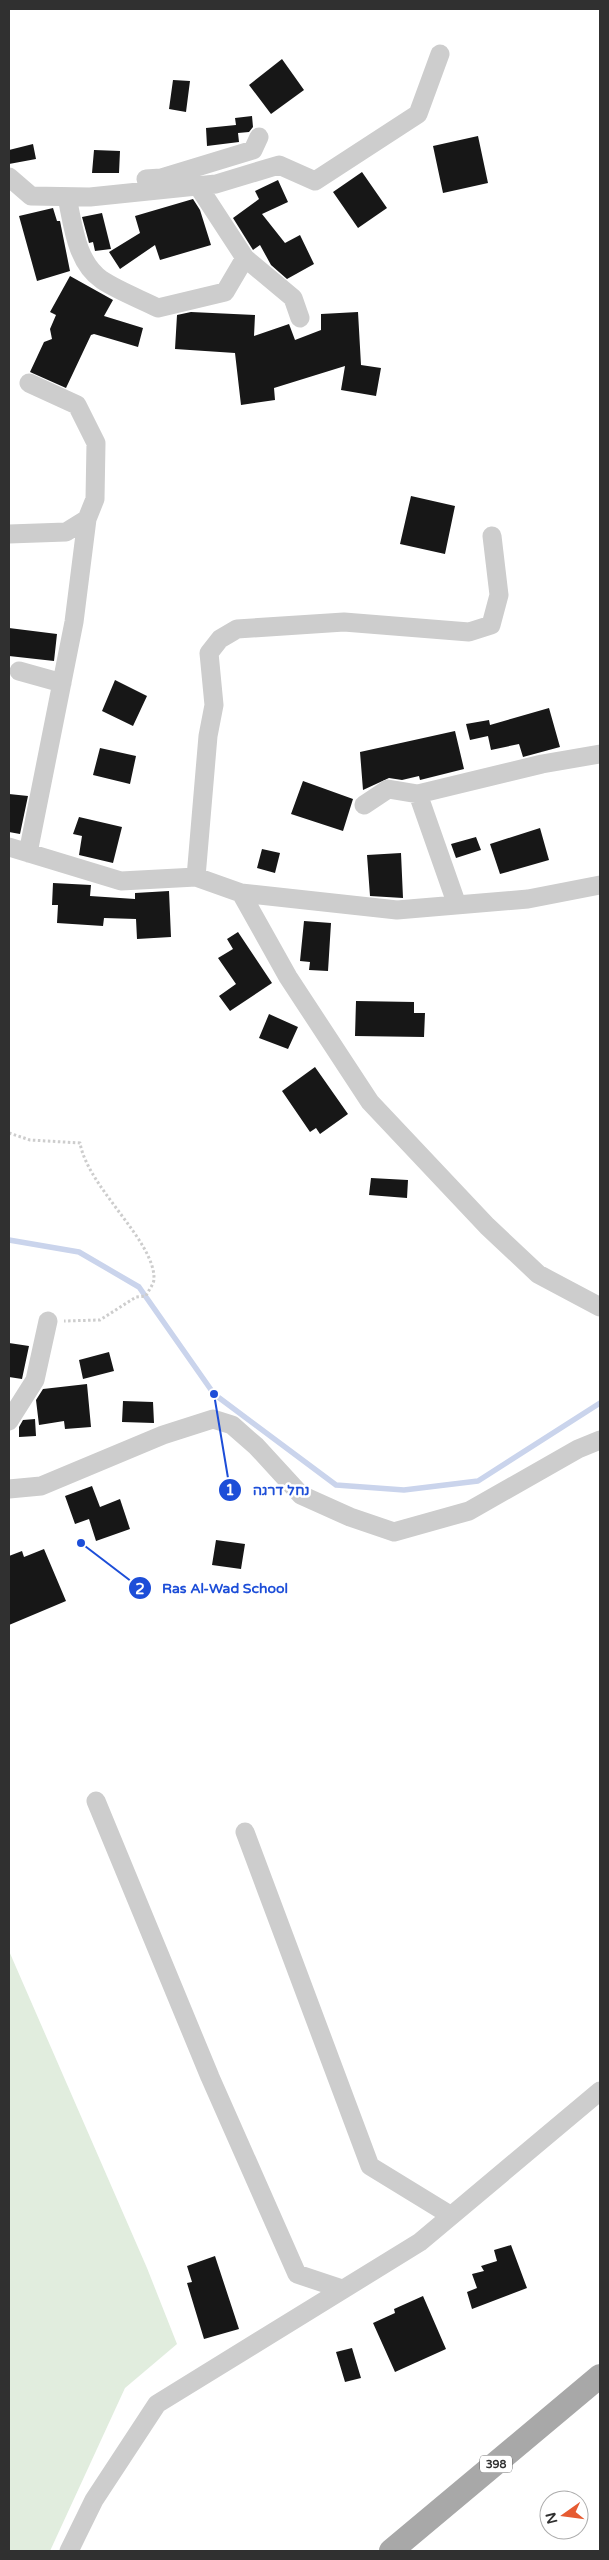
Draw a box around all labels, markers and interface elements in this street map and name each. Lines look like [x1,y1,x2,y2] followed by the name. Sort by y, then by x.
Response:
[217,1475,319,1504] callout: נחל דרגה
[225,1481,235,1499] text: 1
[253,1482,309,1499] text: נחל דרגה
[127,1574,298,1603] callout: Ras Al-Wad School
[135,1580,145,1598] text: 2
[162,1580,288,1597] text: Ras Al-Wad School
[480,2456,512,2472] road number: 398
[539,2490,589,2540] north arrow
[542,2511,561,2526] text: N

